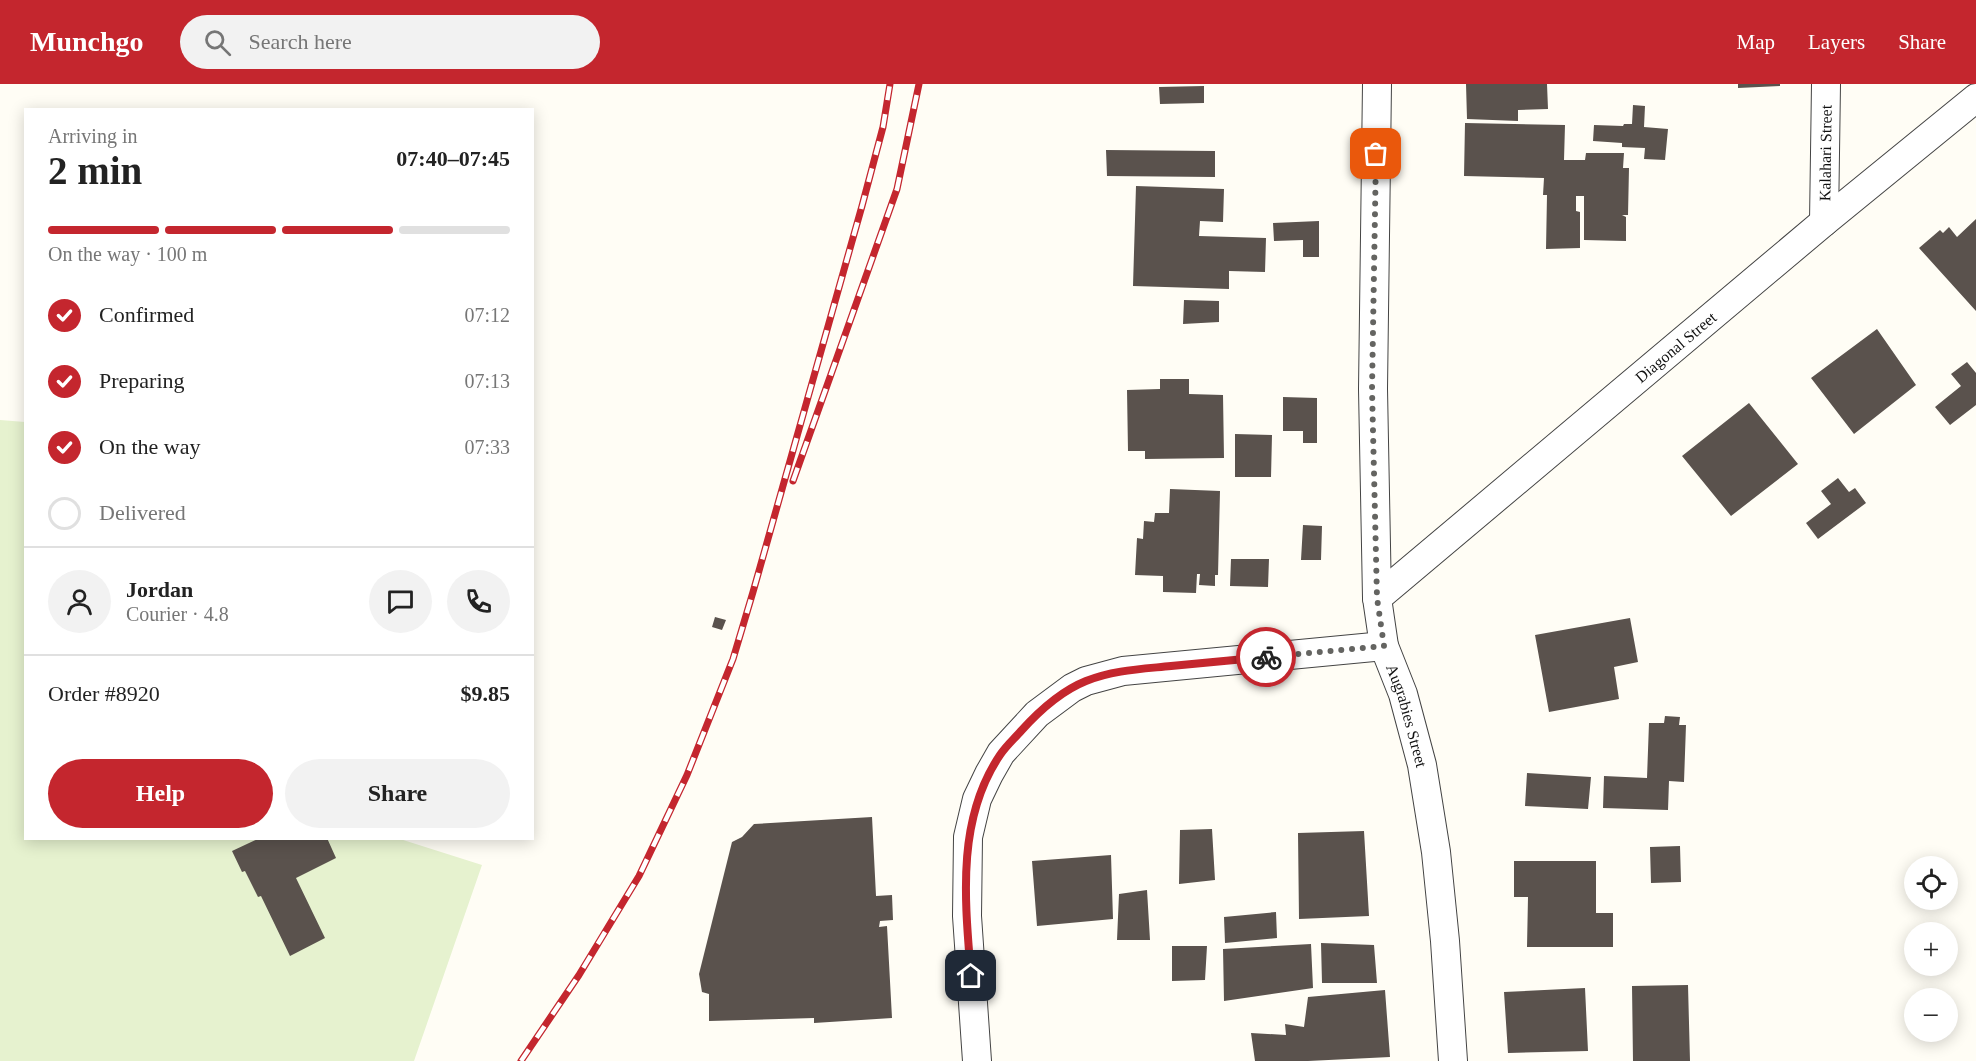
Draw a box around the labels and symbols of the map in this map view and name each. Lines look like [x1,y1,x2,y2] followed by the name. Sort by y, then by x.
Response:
[1816,104,1834,201] street label: Kalahari Street
[1350,128,1401,179] pin
[1632,308,1720,386] street label: Diagonal Street
[1236,627,1296,687] courier
[1383,661,1431,770] street label: Augrabies Street
[945,950,996,1001] pin

